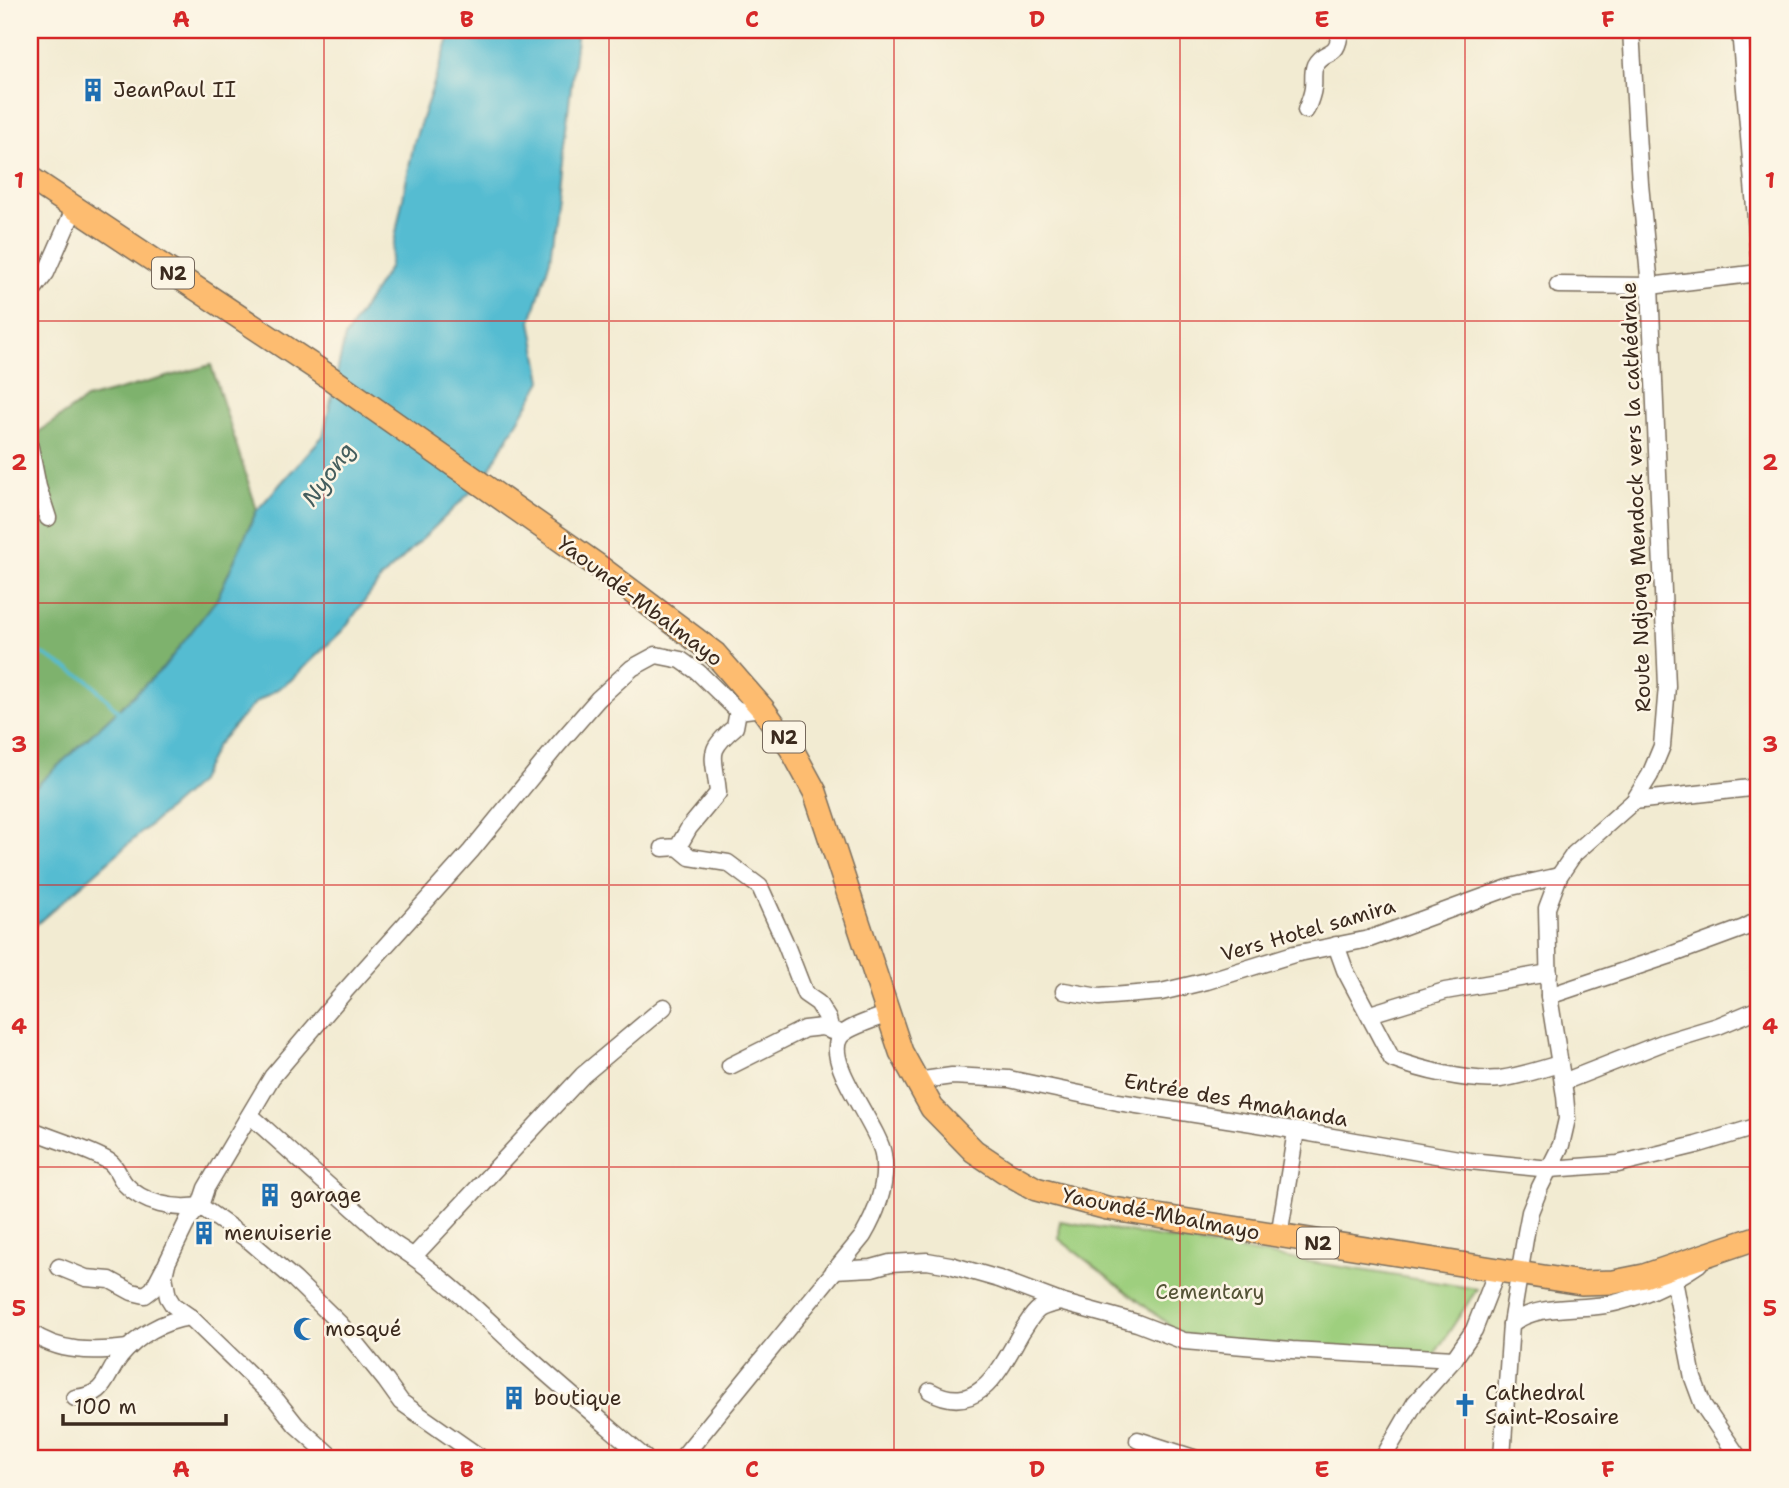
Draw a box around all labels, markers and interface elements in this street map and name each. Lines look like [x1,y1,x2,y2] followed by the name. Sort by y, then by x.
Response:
[172,4,190,34] text: A
[460,4,474,34] text: B
[745,4,759,34] text: C
[1029,4,1045,34] text: D
[1314,4,1330,34] text: E
[1601,4,1615,34] text: F
[79,76,107,104] building icon: JeanPaul II
[113,76,236,104] place label: JeanPaul II
[14,165,24,195] text: 1
[1765,165,1775,195] text: 1
[152,258,194,288] road number: N2
[1614,281,1658,713] street label: Route Ndjong Mendock vers la cathédrale
[295,436,361,512] water label: Nyong
[11,447,27,477] text: 2
[1762,447,1778,477] text: 2
[551,529,729,673] street label: Yaoundé-Mbalmayo
[763,722,805,752] road number: N2
[11,729,27,759] text: 3
[1762,729,1778,759] text: 3
[1217,892,1399,968] street label: Vers Hotel samira
[11,1011,27,1041] text: 4
[1762,1011,1778,1041] text: 4
[1122,1066,1350,1134] street label: Entrée des Amahanda
[256,1181,284,1209] building icon: garage
[290,1181,362,1209] place label: garage
[1060,1181,1262,1247] street label: Yaoundé-Mbalmayo
[190,1219,218,1247] building icon: menuiserie
[224,1219,332,1247] place label: menuiserie
[1297,1228,1339,1259] road number: N2
[1155,1278,1265,1306] park label: Cementary
[12,1293,26,1323] text: 5
[1763,1293,1777,1323] text: 5
[291,1315,319,1343] mosque icon: mosqué
[325,1315,402,1343] place label: mosqué
[1485,1379,1619,1431] place label: Cathedral Saint-Rosaire
[63,1383,226,1427] scale bar
[500,1384,528,1412] building icon: boutique
[534,1384,622,1412] place label: boutique
[1451,1391,1479,1419] church icon: Cathedral Saint-Rosaire
[74,1393,137,1421] text: 100 m
[172,1454,190,1484] text: A
[460,1454,474,1484] text: B
[745,1454,759,1484] text: C
[1029,1454,1045,1484] text: D
[1314,1454,1330,1484] text: E
[1601,1454,1615,1484] text: F

